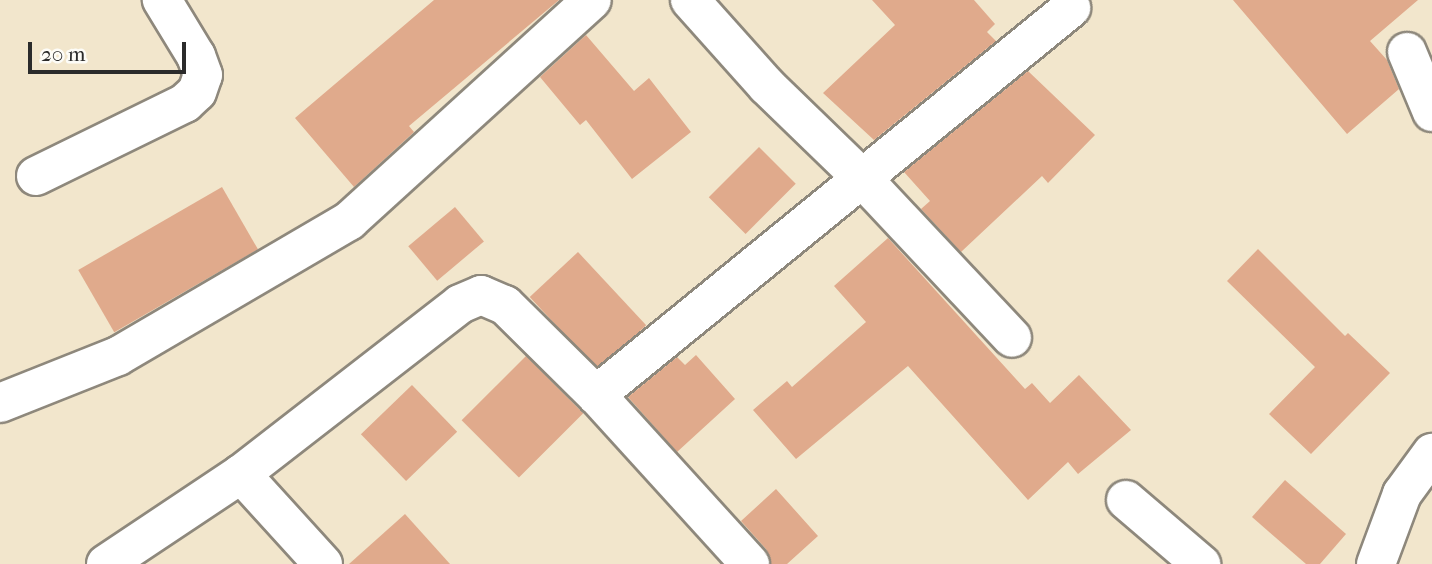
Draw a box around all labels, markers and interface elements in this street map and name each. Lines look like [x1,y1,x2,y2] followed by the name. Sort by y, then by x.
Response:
[32,28,189,72] scale bar
[41,42,85,66] text: 20 m

